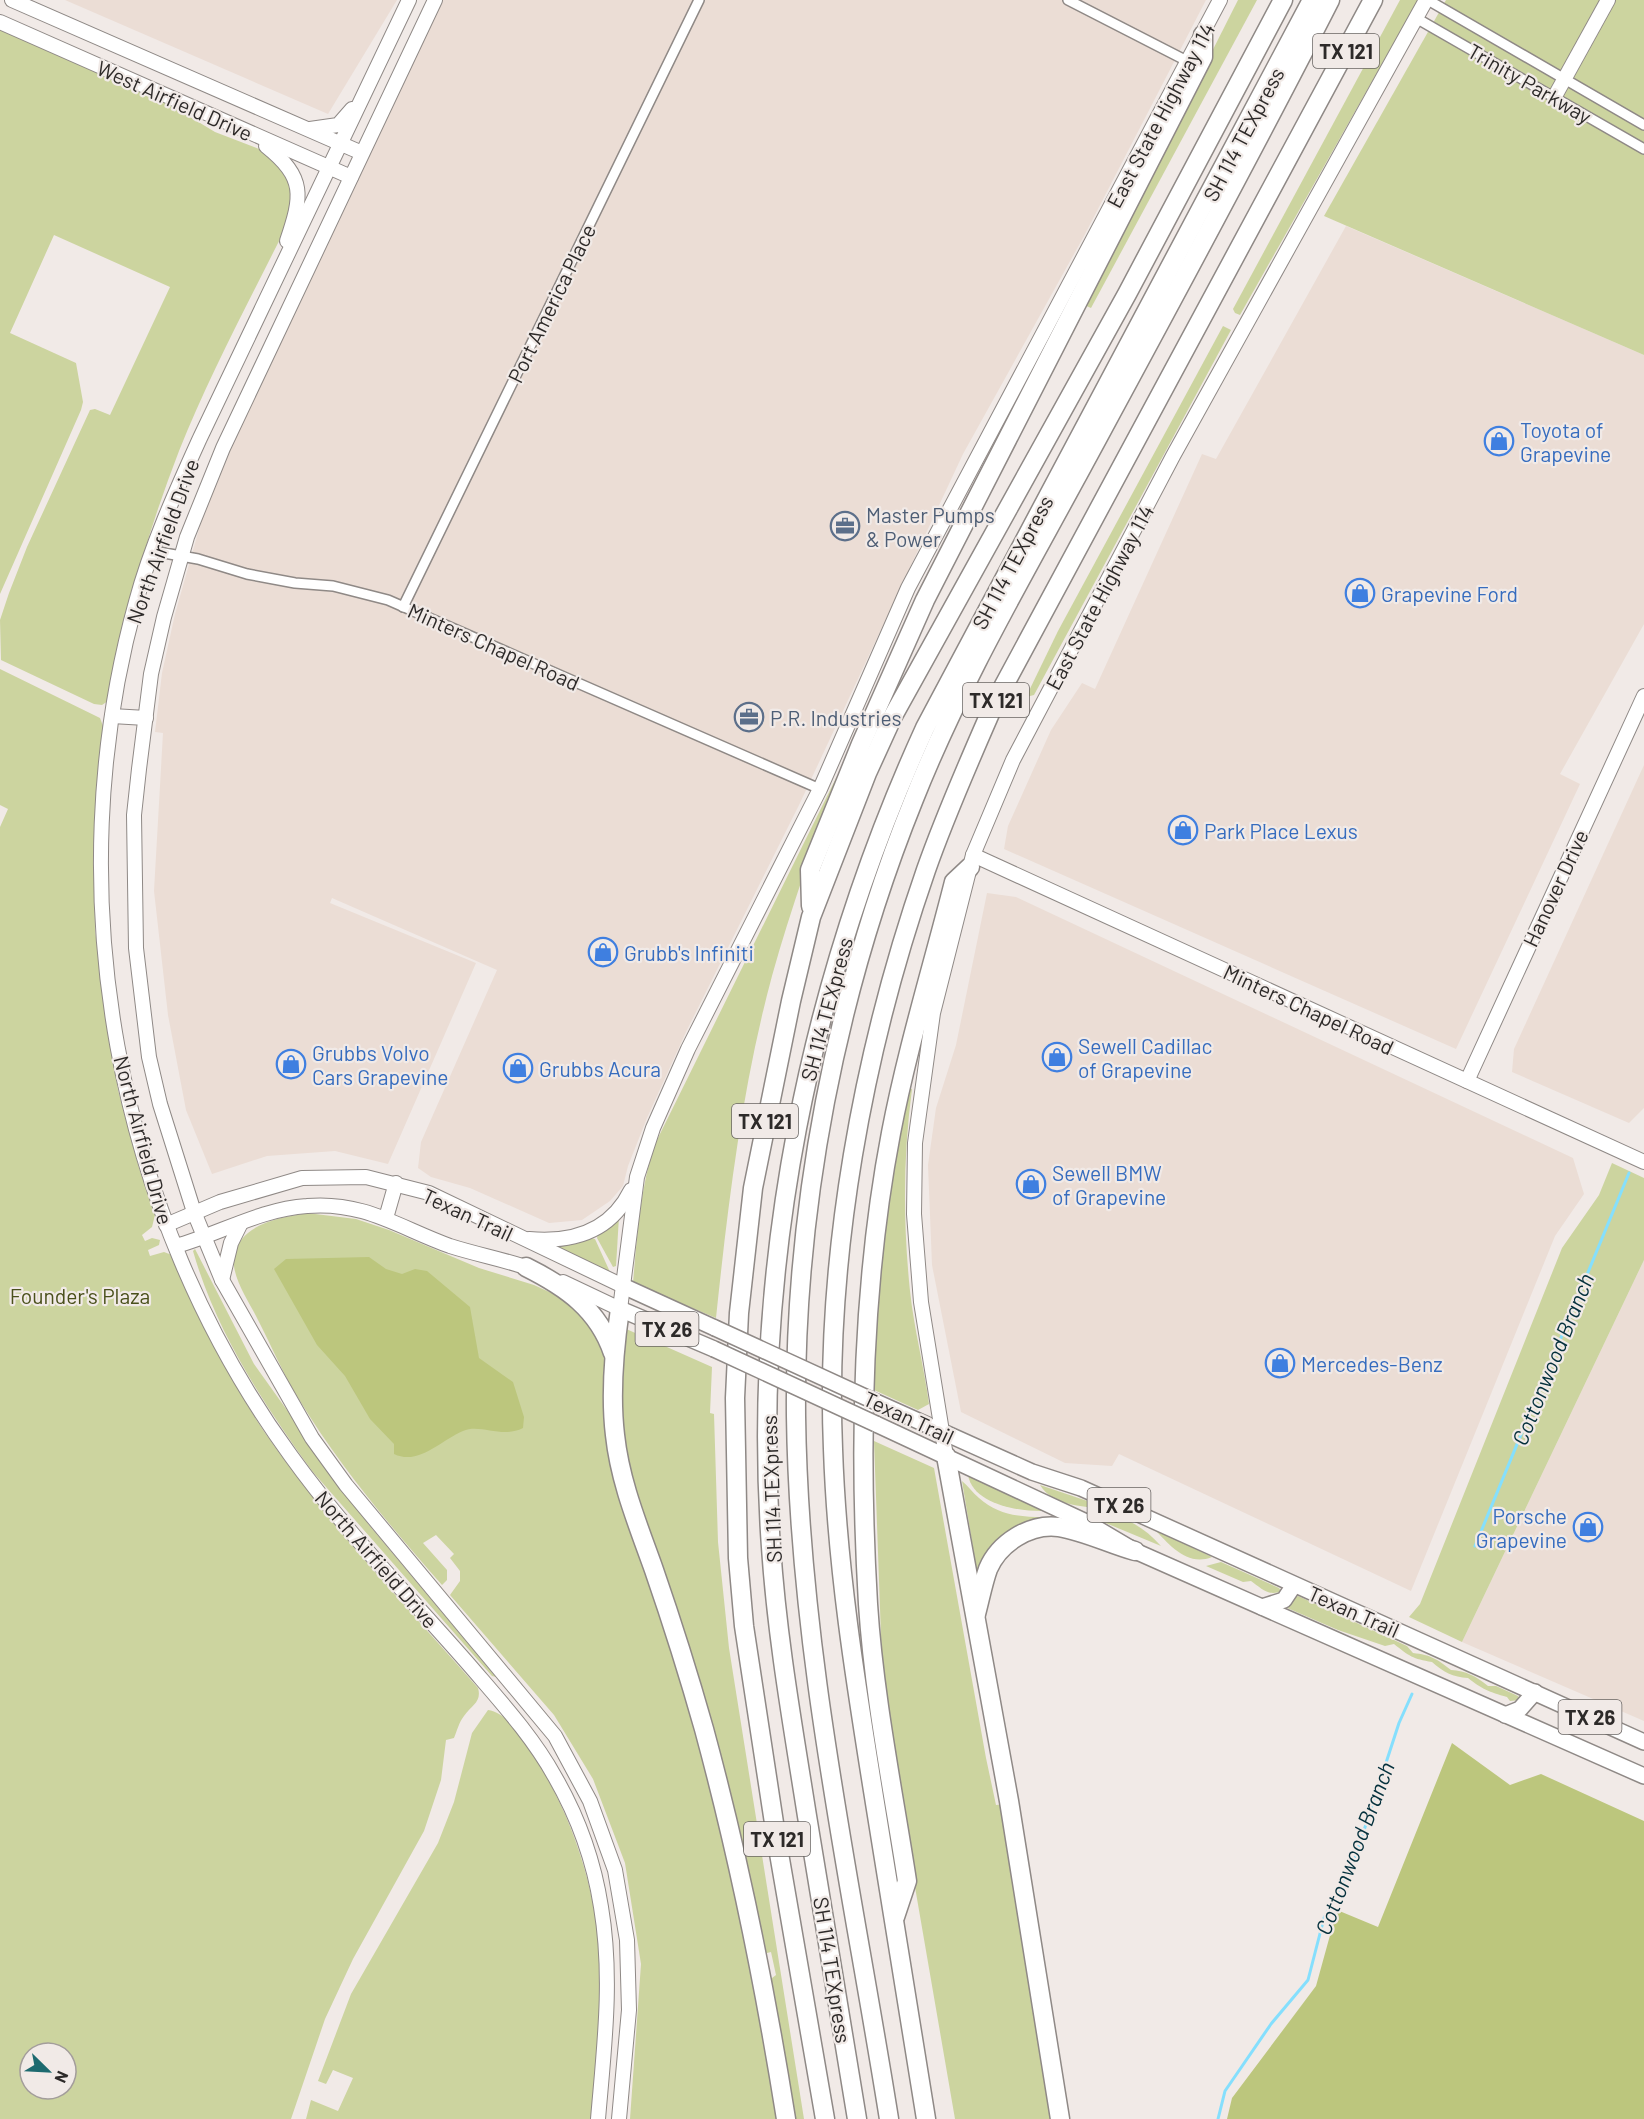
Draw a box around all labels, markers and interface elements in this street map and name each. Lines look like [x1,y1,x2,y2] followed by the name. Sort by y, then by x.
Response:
[1101,18,1219,212] street label: East State Highway 114
[1313,34,1379,68] road number: TX 121
[1464,38,1596,129] street label: Trinity Parkway
[93,55,257,145] street label: West Airfield Drive
[1197,63,1289,205] street label: SH 114 TEXpress
[502,220,600,386] street label: Port America Place
[1520,417,1611,466] place label: Toyota of Grapevine
[1483,425,1515,457] shop icon: Toyota of Grapevine
[121,455,203,627] street label: North Airfield Drive
[966,491,1058,633] street label: SH 114 TEXpress
[1040,500,1158,694] street label: East State Highway 114
[866,502,995,551] place label: Master Pumps & Power
[829,510,861,542] office icon: Master Pumps & Power
[1344,577,1376,609] shop icon: Grapevine Ford
[1381,581,1518,606] place label: Grapevine Ford
[404,597,584,695] street label: Minters Chapel Road
[963,683,1029,717] road number: TX 121
[733,701,765,733] office icon: P.R. Industries
[770,705,902,730] place label: P.R. Industries
[1167,814,1199,846] shop icon: Park Place Lexus
[1204,818,1358,843] place label: Park Place Lexus
[1517,826,1593,950] street label: Hanover Drive
[795,934,857,1084] street label: SH 114 TEXpress
[587,936,619,968] shop icon: Grubb's Infiniti
[624,940,754,965] place label: Grubb's Infiniti
[1220,959,1398,1059] street label: Minters Chapel Road
[1078,1033,1212,1082] place label: Sewell Cadillac of Grapevine
[312,1040,448,1089] place label: Grubbs Volvo Cars Grapevine
[1041,1041,1073,1073] shop icon: Sewell Cadillac of Grapevine
[275,1048,307,1080] shop icon: Grubbs Volvo Cars Grapevine
[502,1052,534,1084] shop icon: Grubbs Acura
[109,1053,179,1227] street label: North Airfield Drive
[539,1056,661,1081] place label: Grubbs Acura
[732,1104,798,1138] road number: TX 121
[1052,1160,1166,1209] place label: Sewell BMW of Grapevine
[1015,1168,1047,1200] shop icon: Sewell BMW of Grapevine
[419,1182,517,1246] street label: Texan Trail
[1506,1269,1598,1449] water label: Cottonwood Branch
[10,1283,150,1308] park label: Founder's Plaza
[636,1312,698,1346] road number: TX 26
[1264,1347,1296,1379] shop icon: Mercedes-Benz
[1301,1351,1443,1376] place label: Mercedes-Benz
[860,1385,958,1449] street label: Texan Trail
[756,1415,786,1563] street label: SH 114 TEXpress
[311,1485,443,1633] street label: North Airfield Drive
[1088,1488,1150,1522] road number: TX 26
[1476,1503,1567,1552] place label: Porsche Grapevine
[1572,1511,1604,1543] shop icon: Porsche Grapevine
[1305,1580,1403,1642] street label: Texan Trail
[1558,1700,1622,1734] road number: TX 26
[1309,1758,1399,1938] water label: Cottonwood Branch
[744,1822,810,1856] road number: TX 121
[809,1895,857,2045] street label: SH 114 TEXpress
[18,2041,78,2101] north arrow
[51,2069,73,2086] text: N

